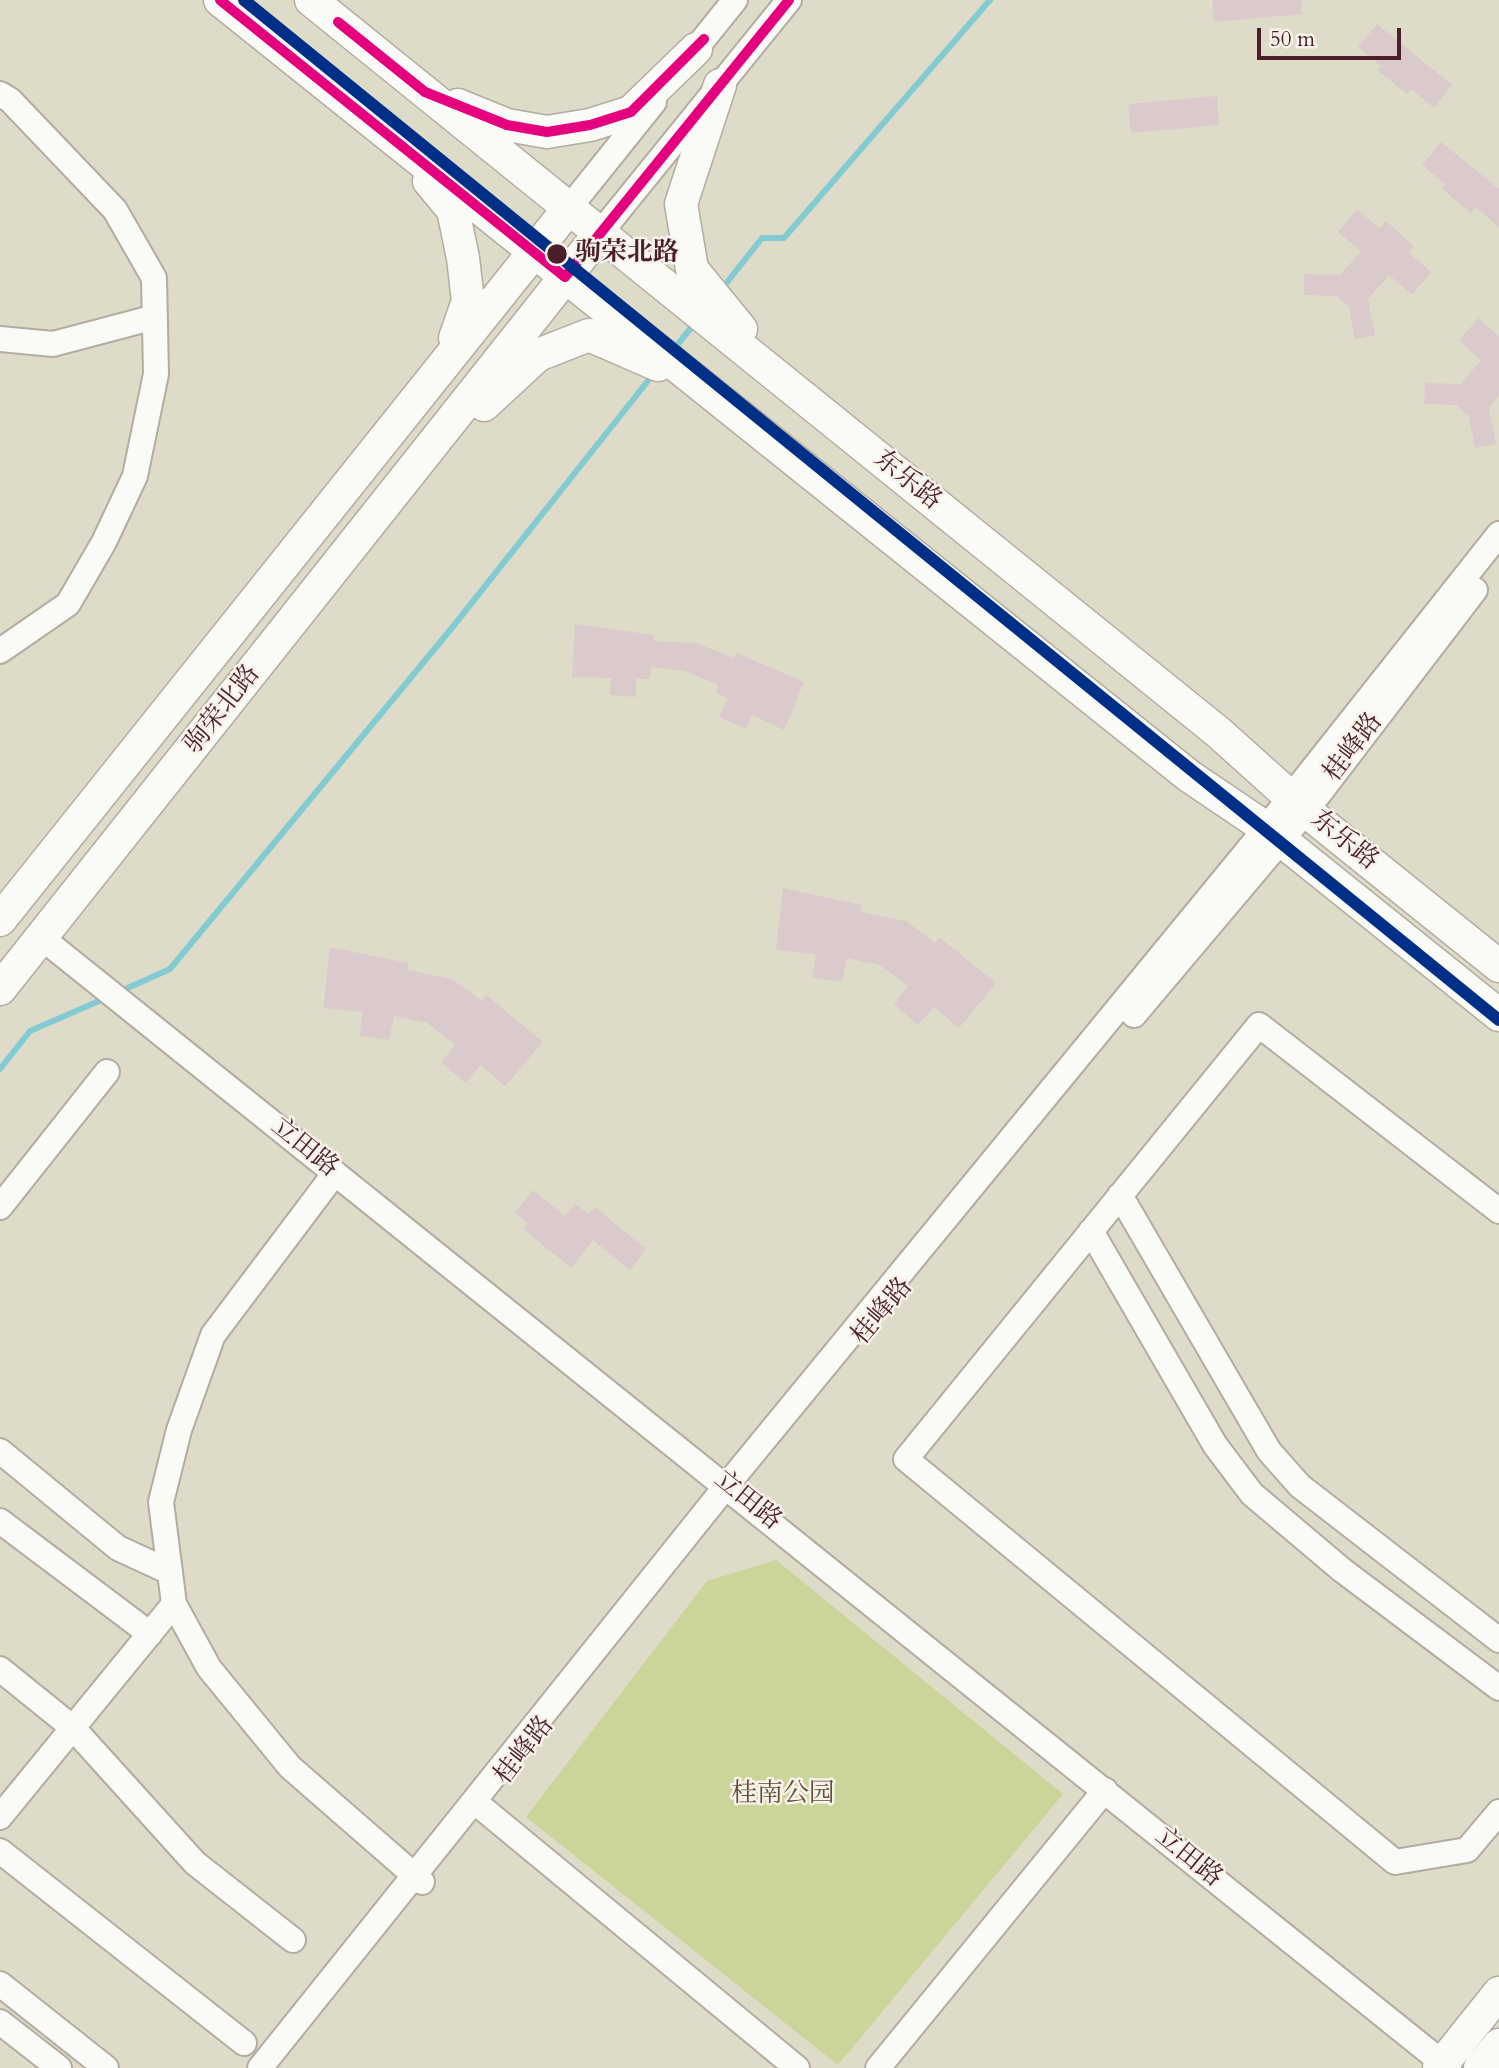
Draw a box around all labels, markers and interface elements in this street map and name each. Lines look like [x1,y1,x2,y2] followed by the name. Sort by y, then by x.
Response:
[1261,14,1404,58] scale bar
[1270,25,1315,54] text: 50 m
[575,238,679,270] place label: 驹荣北路
[545,242,569,266] marker: 驹荣北路
[867,444,947,518] street label: 东乐路
[179,659,267,761] street label: 驹荣北路
[1318,707,1390,789] street label: 桂峰路
[1304,804,1384,878] street label: 东乐路
[264,1111,344,1185] street label: 立田路
[846,1272,920,1352] street label: 桂峰路
[707,1464,787,1538] street label: 立田路
[489,1711,561,1791] street label: 桂峰路
[731,1779,835,1811] park label: 桂南公园
[1148,1821,1228,1895] street label: 立田路

